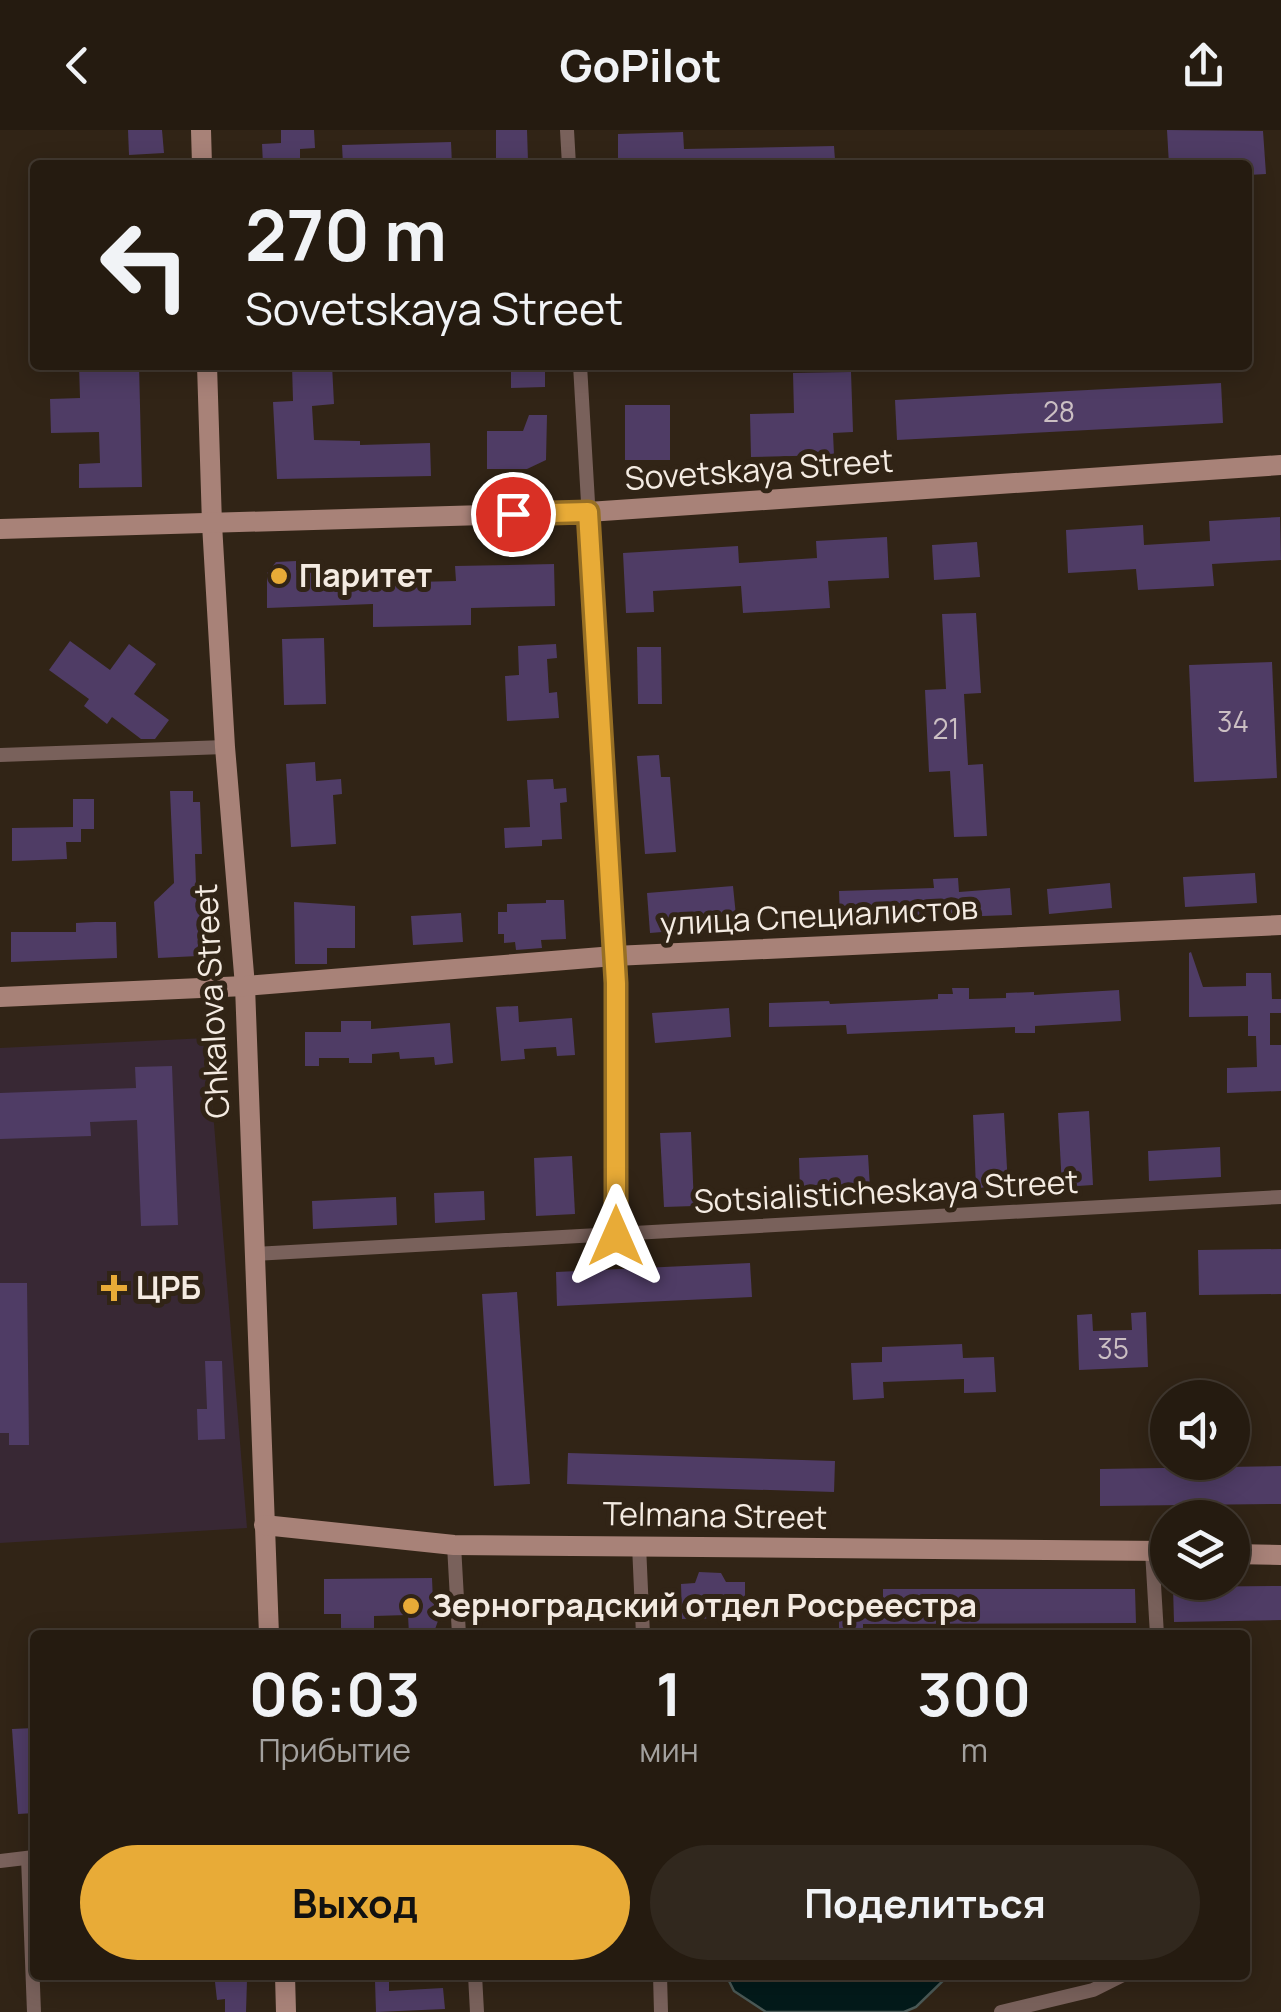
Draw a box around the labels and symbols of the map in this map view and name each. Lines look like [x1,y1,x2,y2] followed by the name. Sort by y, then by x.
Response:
[1043,392,1075,430] house number: 28
[623,438,895,500] street label: Sovetskaya Street
[471,472,556,557] pin
[299,553,433,597] place label: Паритет
[268,565,290,587] marker: Паритет
[1217,702,1249,740] house number: 34
[933,709,959,747] house number: 21
[183,883,239,1119] street label: Chkalova Street
[659,885,979,945] street label: улица Специалистов
[693,1159,1079,1223] street label: Sotsialisticheskaya Street
[564,1184,668,1288] position arrow
[136,1265,201,1309] place label: ЦРБ
[101,1275,127,1301] marker: ЦРБ
[1097,1329,1129,1367] house number: 35
[602,1491,828,1539] street label: Telmana Street
[431,1583,977,1627] place label: Зерноградский отдел Росреестра
[400,1595,422,1617] marker: Зерноградский отдел Росреестра

